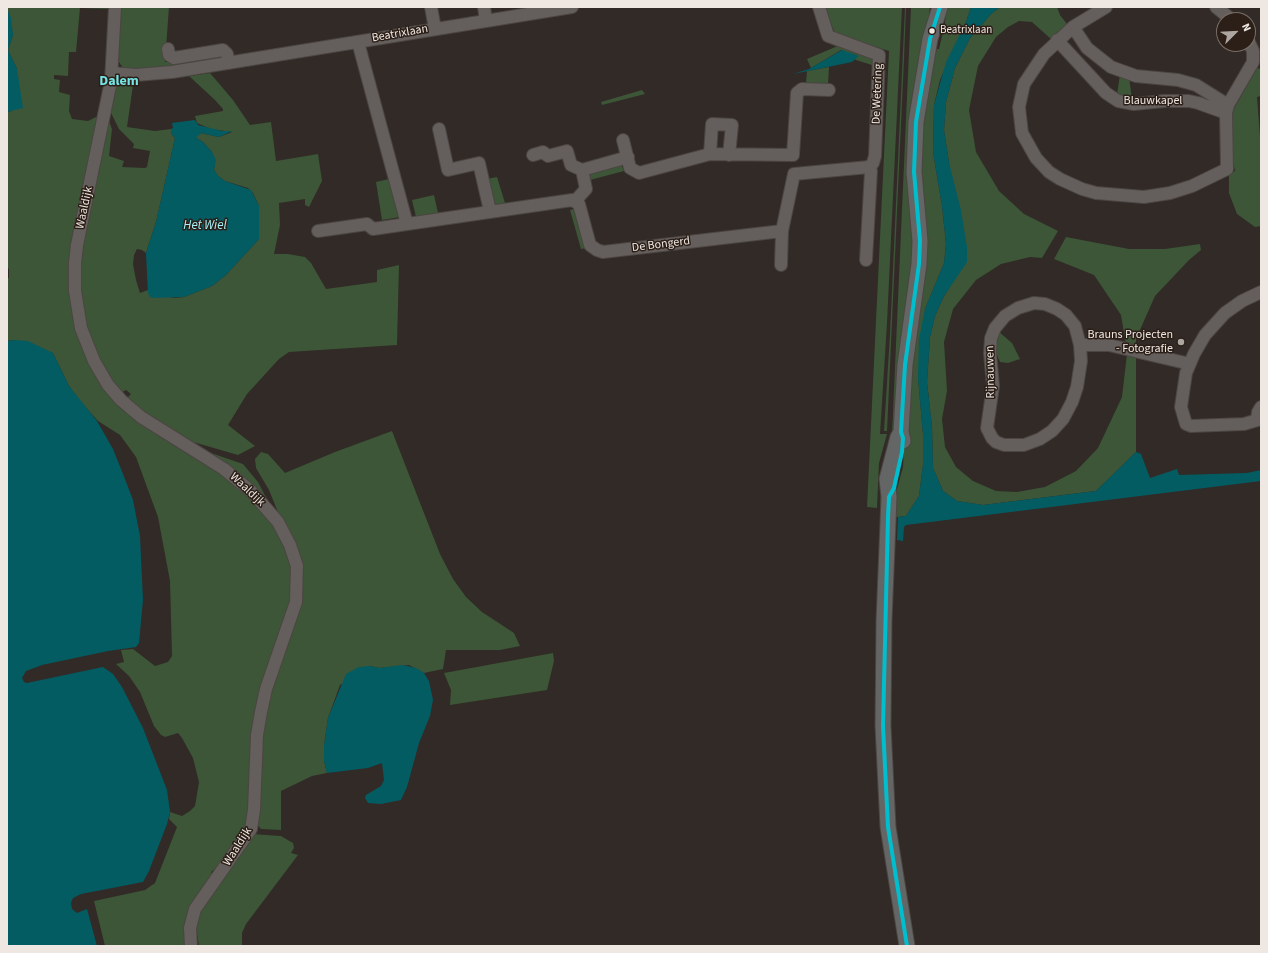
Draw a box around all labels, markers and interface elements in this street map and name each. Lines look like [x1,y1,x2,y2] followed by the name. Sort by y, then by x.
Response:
[1216,12,1256,52] north arrow
[1238,21,1255,34] text: N
[371,22,429,46] street label: Beatrixlaan
[940,24,992,38] place label: Beatrixlaan
[927,26,937,36] marker: Beatrixlaan
[870,63,886,125] street label: De Wetering
[99,74,139,90] district label: Dalem
[1124,94,1182,108] street label: Blauwkapel
[73,186,97,230] street label: Waaldijk
[183,218,227,234] water label: Het Wiel
[631,234,691,256] street label: De Bongerd
[1087,328,1173,356] place label: Brauns Projecten - Fotografie
[1176,337,1186,347] marker: Brauns Projecten - Fotografie
[983,345,999,399] street label: Rijnauwen
[226,470,268,510] street label: Waaldijk
[221,825,255,869] street label: Waaldijk

